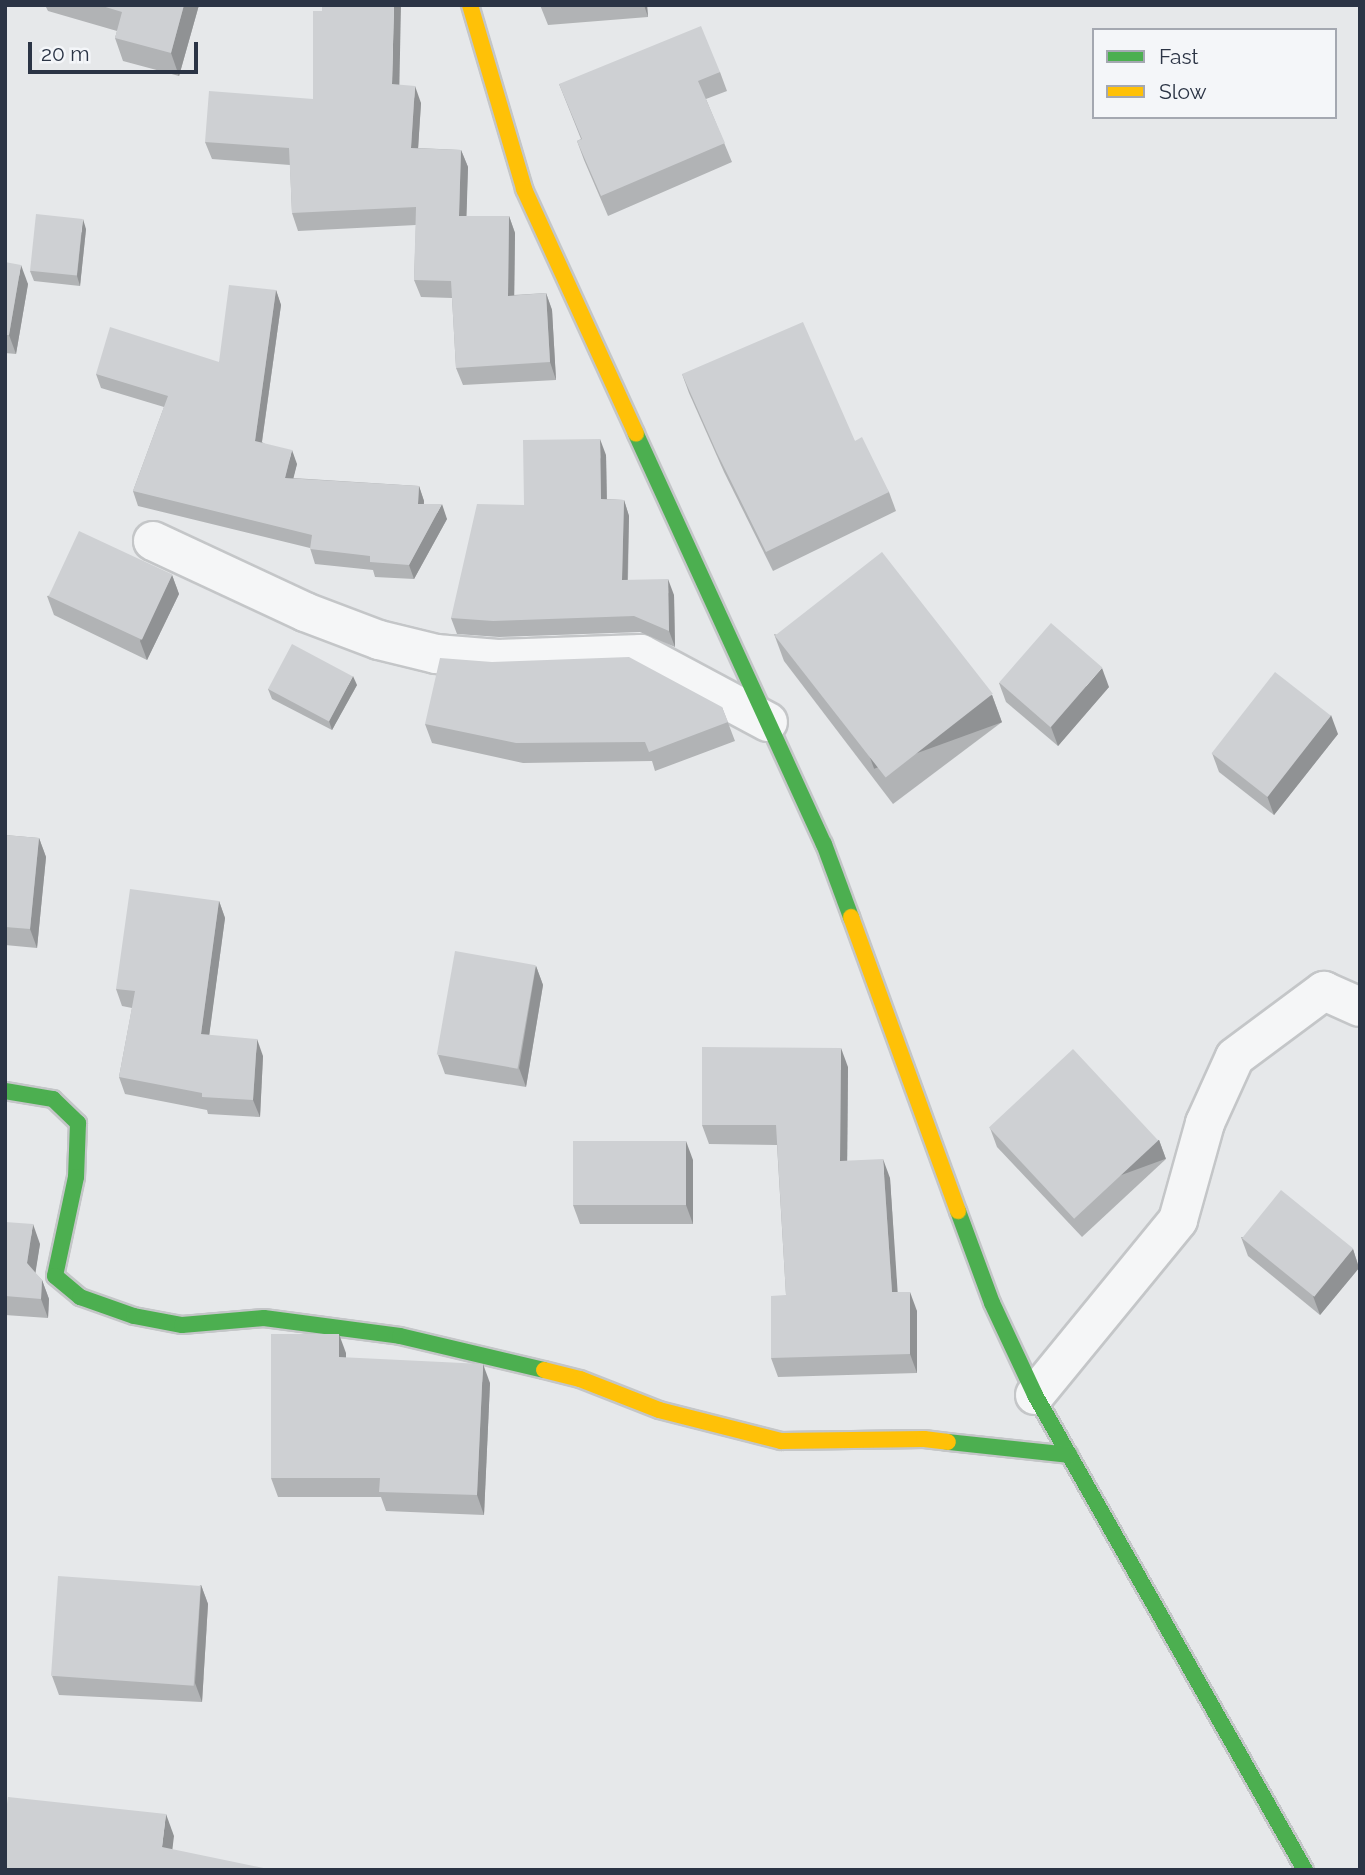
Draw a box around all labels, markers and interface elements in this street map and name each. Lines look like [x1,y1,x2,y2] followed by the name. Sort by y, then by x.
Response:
[32,28,201,72] scale bar
[1092,28,1337,119] legend
[41,41,89,66] text: 20 m
[1159,44,1199,69] text: Fast
[1159,79,1207,104] text: Slow

